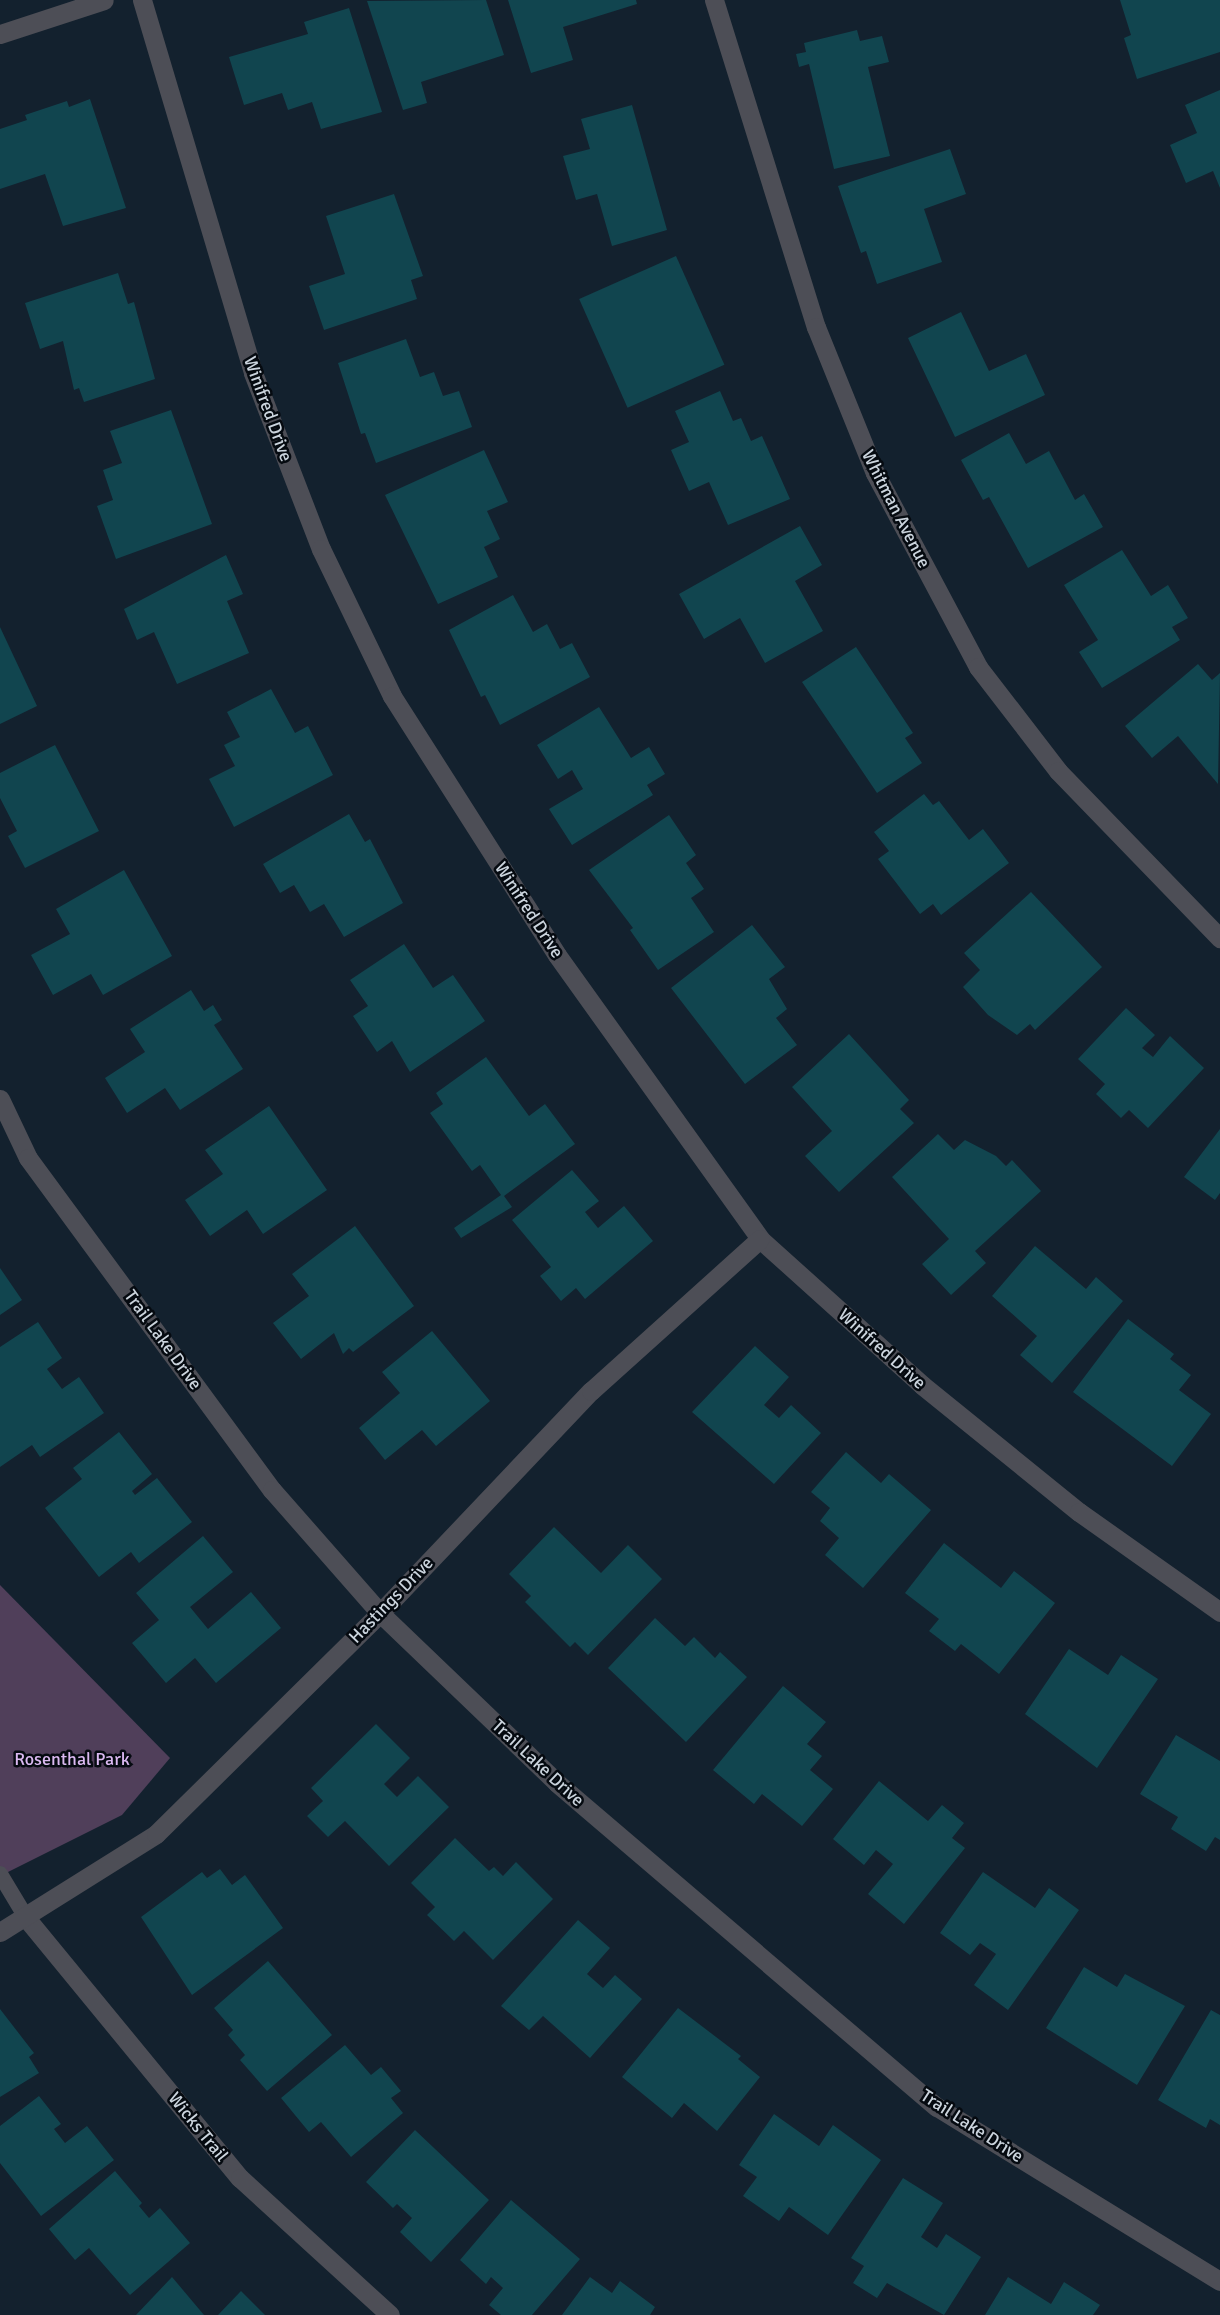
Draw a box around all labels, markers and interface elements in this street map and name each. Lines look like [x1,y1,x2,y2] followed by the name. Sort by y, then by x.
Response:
[239,354,297,464] street label: Winifred Drive
[857,446,935,572] street label: Whitman Avenue
[490,858,568,962] street label: Winifred Drive
[120,1286,206,1394] street label: Trail Lake Drive
[834,1304,930,1394] street label: Winifred Drive
[344,1552,438,1648] street label: Hastings Drive
[487,1715,589,1811] street label: Trail Lake Drive
[14,1748,130,1770] park label: Rosenthal Park
[917,2085,1027,2167] street label: Trail Lake Drive
[163,2088,233,2166] street label: Wicks Trail

